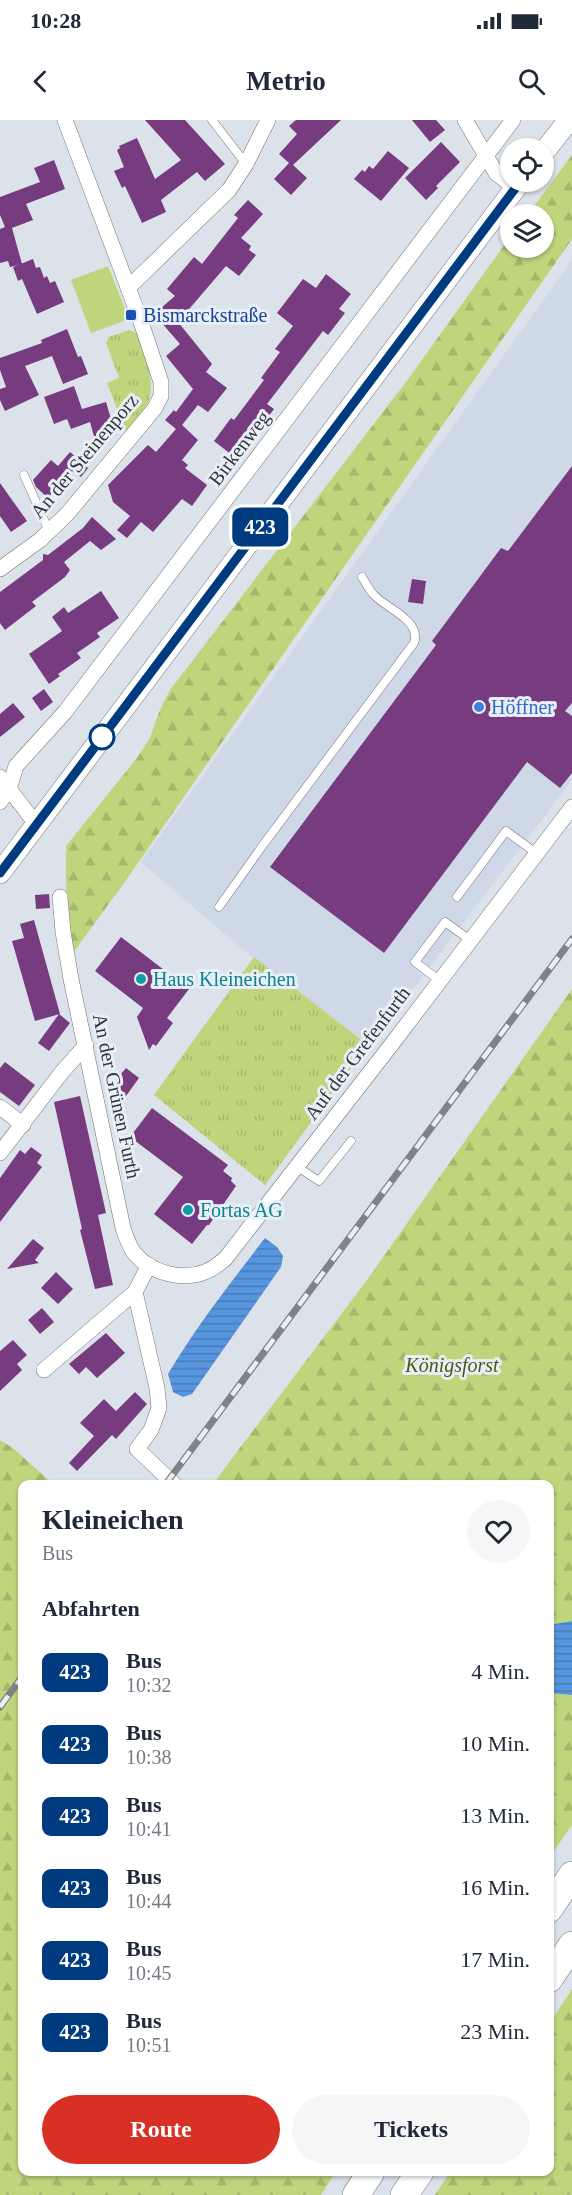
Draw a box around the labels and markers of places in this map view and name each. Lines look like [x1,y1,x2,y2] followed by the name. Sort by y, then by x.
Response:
[143,304,268,326] place label: Bismarckstraße
[124,308,138,322] marker: Bismarckstraße
[491,696,554,718] place label: Höffner
[472,700,486,714] marker: Höffner
[89,724,115,750] unlabelled marker
[153,968,296,990] place label: Haus Kleineichen
[134,972,148,986] marker: Haus Kleineichen
[200,1199,283,1221] place label: Fortas AG
[181,1203,195,1217] marker: Fortas AG

